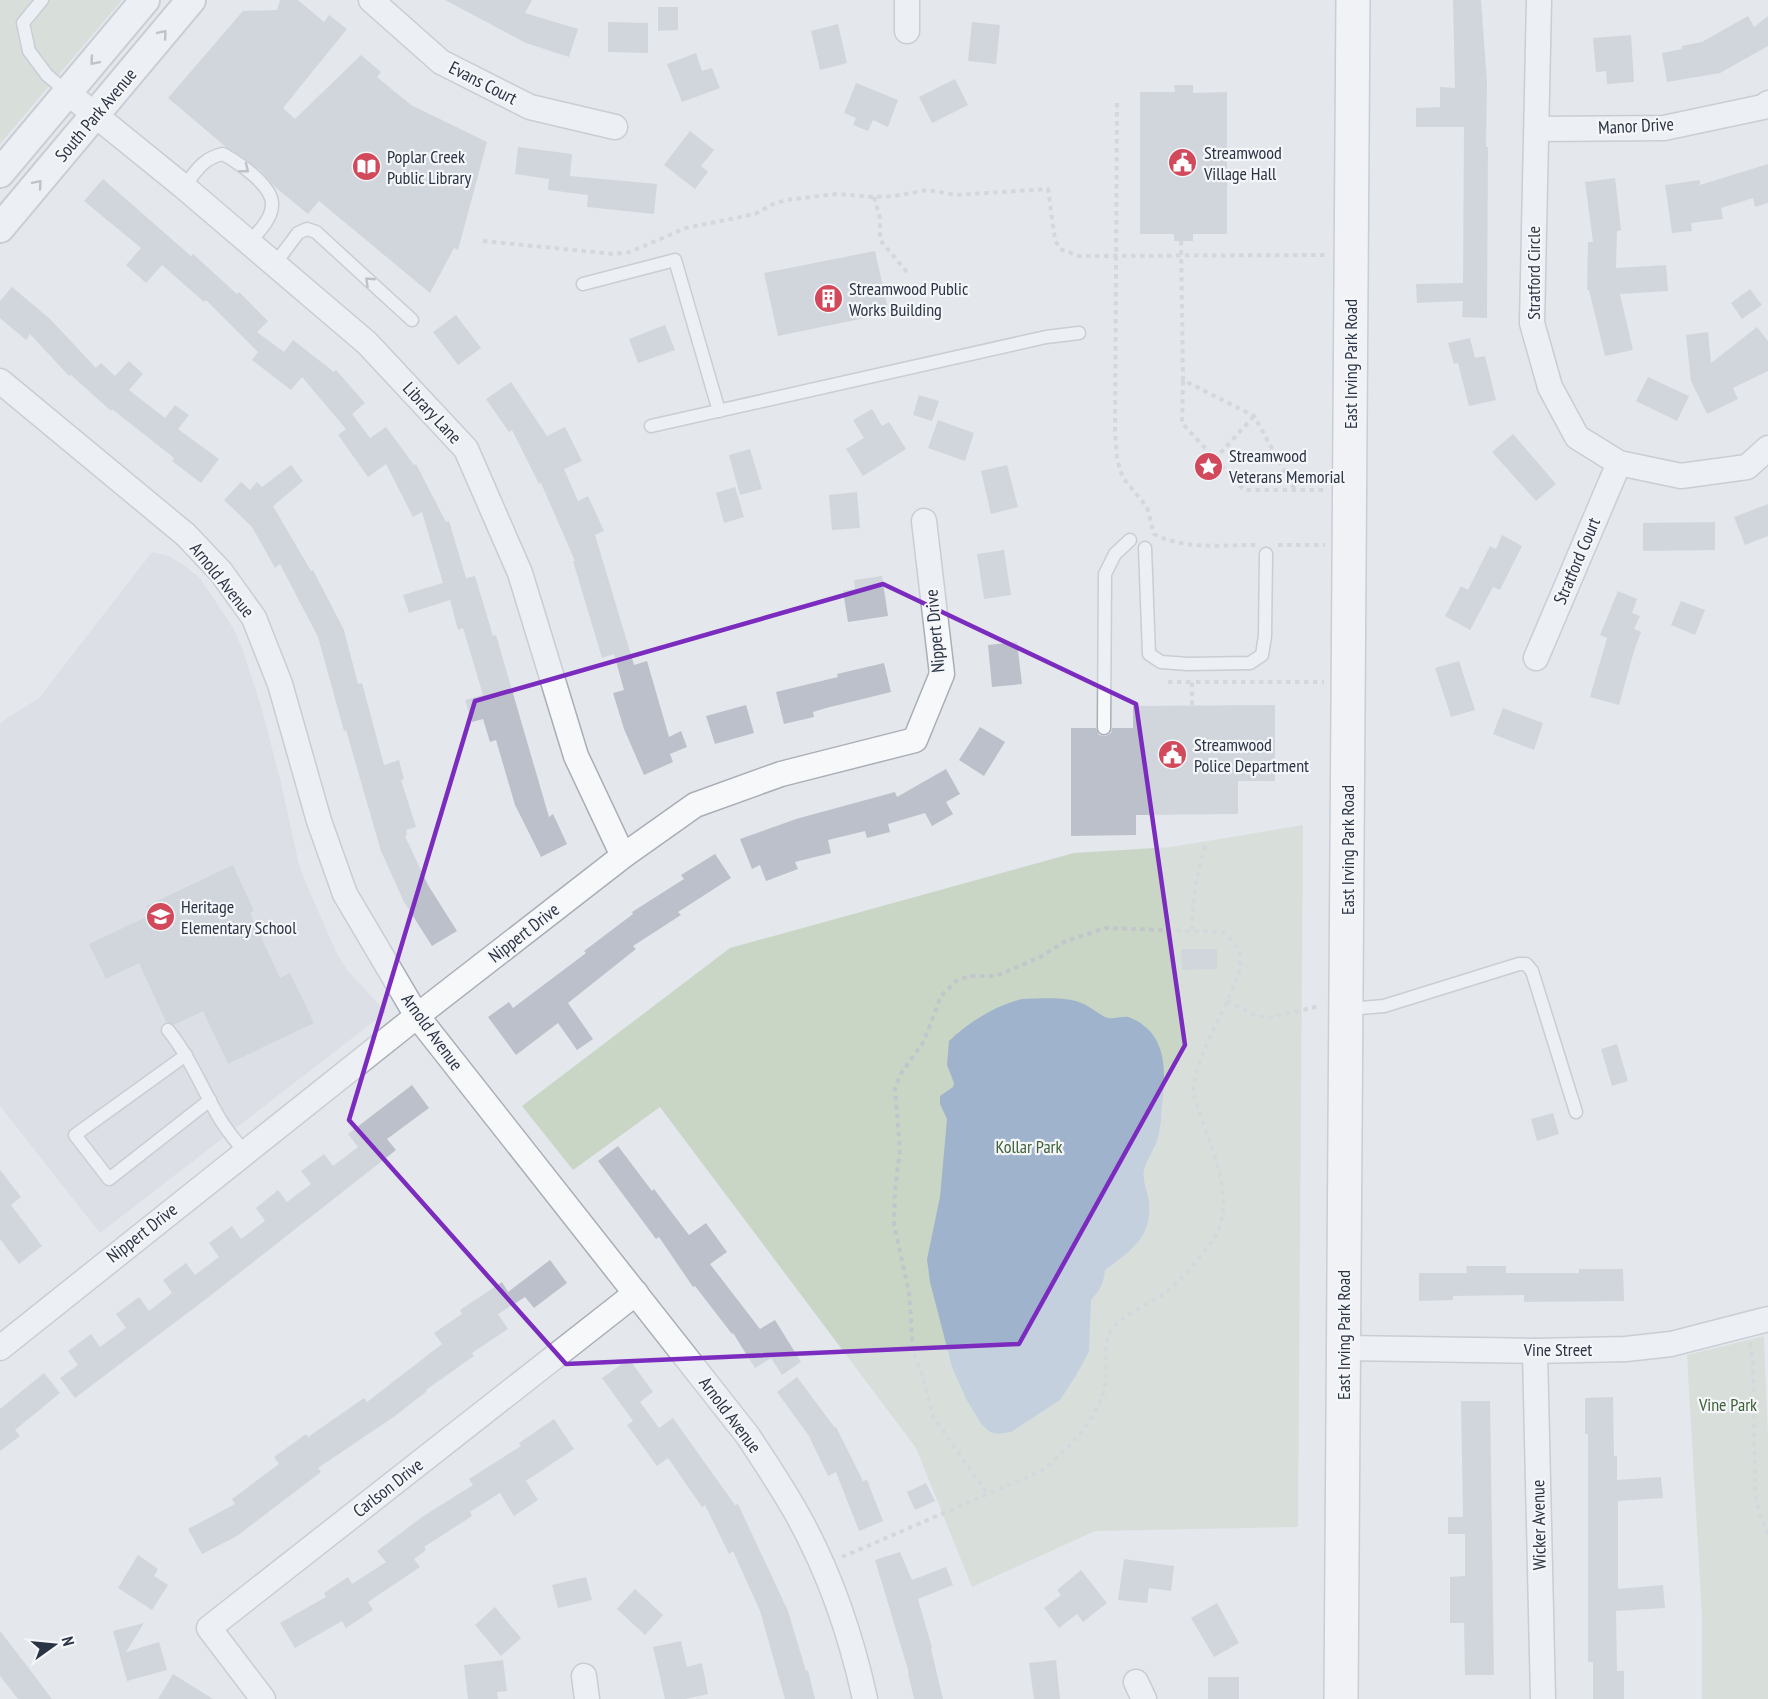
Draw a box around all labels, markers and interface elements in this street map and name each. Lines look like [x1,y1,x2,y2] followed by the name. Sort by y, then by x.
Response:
[156,30,167,41] one-way arrow
[91,54,102,65] one-way arrow
[445,56,521,109] street label: Evans Court
[50,63,141,166] street label: South Park Avenue
[1598,112,1674,139] street label: Manor Drive
[1203,141,1282,185] place label: Streamwood Village Hall
[387,145,471,189] place label: Poplar Creek Public Library
[1167,147,1199,179] public building icon: Streamwood Village Hall
[350,151,382,183] library icon: Poplar Creek Public Library
[238,162,249,173] one-way arrow
[31,180,42,191] one-way arrow
[1522,226,1545,320] street label: Stratford Circle
[365,277,376,288] one-way arrow
[849,277,969,321] place label: Streamwood Public Works Building
[812,283,844,315] building icon: Streamwood Public Works Building
[1339,299,1362,429] street label: East Irving Park Road
[398,377,467,448] street label: Library Lane
[1228,444,1345,488] place label: Streamwood Veterans Memorial
[1192,450,1224,482] place icon: Streamwood Veterans Memorial
[1548,514,1605,608] street label: Stratford Court
[185,537,260,622] street label: Arnold Avenue
[919,588,950,674] street label: Nippert Drive
[1194,733,1309,777] place label: Streamwood Police Department
[1157,739,1189,771] public building icon: Streamwood Police Department
[1336,785,1359,915] street label: East Irving Park Road
[181,895,297,939] place label: Heritage Elementary School
[484,898,564,967] street label: Nippert Drive
[144,901,176,933] school or university icon: Heritage Elementary School
[397,989,468,1075] street label: Arnold Avenue
[995,1135,1063,1158] park label: Kollar Park
[102,1198,182,1267] street label: Nippert Drive
[1332,1270,1355,1400] street label: East Irving Park Road
[1523,1338,1592,1361] street label: Vine Street
[694,1372,767,1458] street label: Arnold Avenue
[1698,1393,1757,1416] park label: Vine Park
[348,1453,427,1522] street label: Carlson Drive
[1526,1480,1551,1570] street label: Wicker Avenue
[24,1615,84,1675] north arrow
[58,1634,79,1648] text: N

